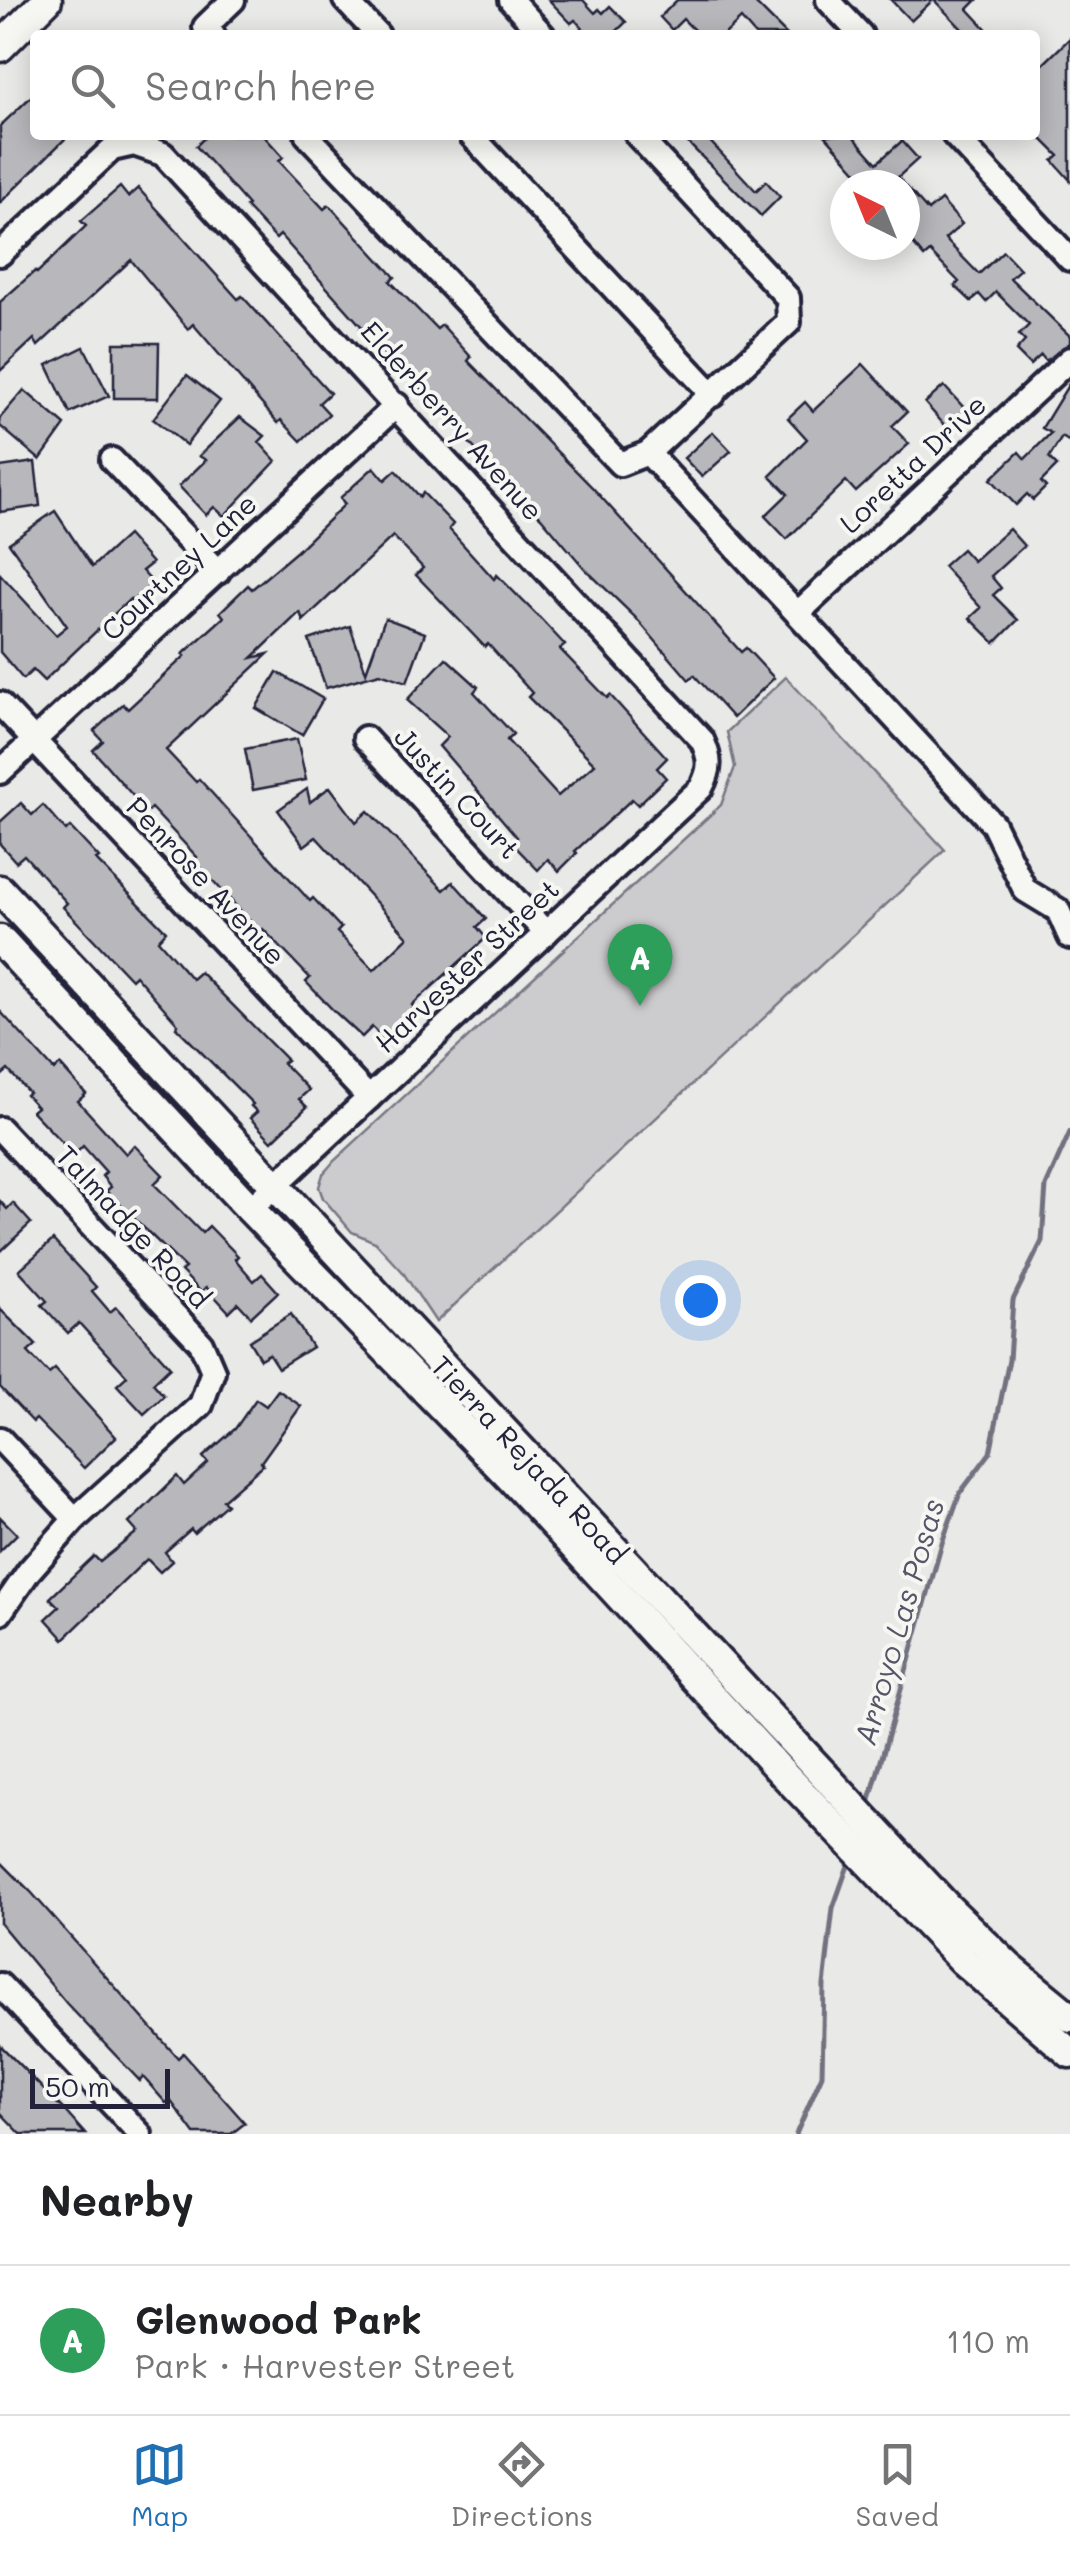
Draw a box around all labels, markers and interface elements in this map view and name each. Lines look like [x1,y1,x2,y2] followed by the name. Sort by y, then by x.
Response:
[30,30,1040,140] search box
[65,58,120,113] icon: search
[145,60,376,110] text: Search here
[830,170,920,260] north arrow
[354,313,552,527] street label: Elderberry Avenue
[831,386,993,540] street label: Loretta Drive
[93,485,264,648] street label: Courtney Lane
[387,719,528,866] street label: Justin Court
[119,789,294,972] street label: Penrose Avenue
[367,871,566,1060] street label: Harvester Street
[608,924,672,1006] pin: A
[49,1137,218,1315] street label: Talmadge Road
[675,1275,726,1326] your location
[424,1348,636,1571] street label: Tierra Rejada Road
[844,1494,952,1749] water label: Arroyo Las Posas
[30,2064,170,2108] scale bar
[45,2068,110,2104] text: 50 m
[40,2172,194,2227] text: Nearby
[135,2294,422,2344] text: Glenwood Park
[61,2319,84,2361] text: A
[946,2319,1030,2361] text: 110 m
[135,2344,515,2386] text: Park · Harvester Street
[131,2437,188,2533] tab: Map
[451,2437,593,2533] tab: Directions
[856,2437,939,2533] tab: Saved

